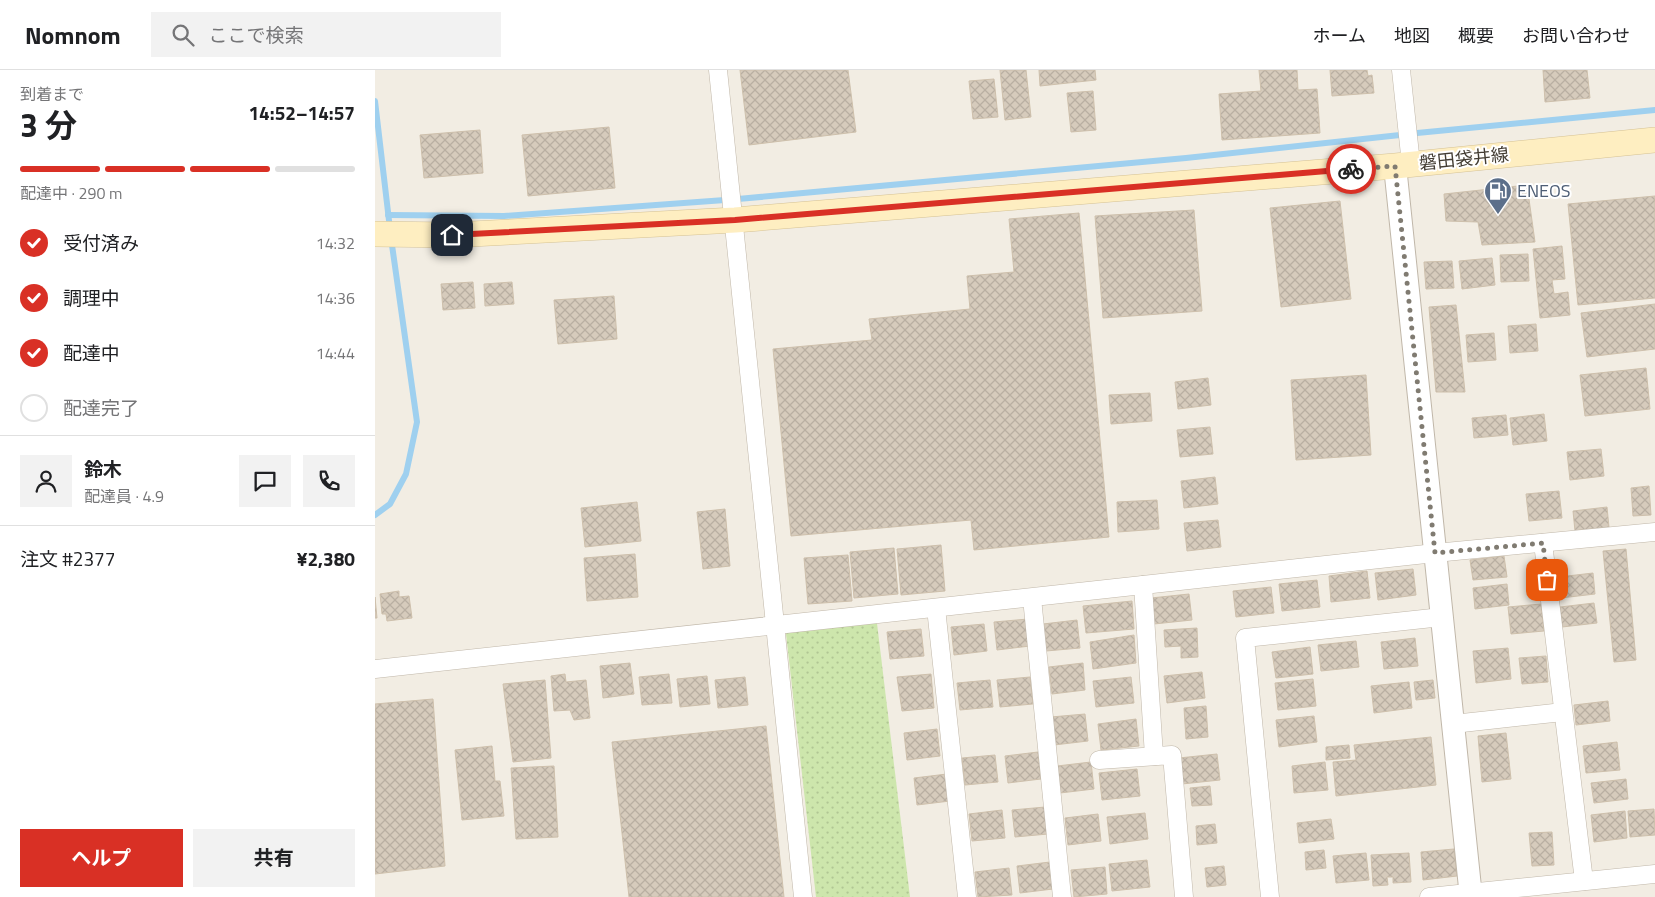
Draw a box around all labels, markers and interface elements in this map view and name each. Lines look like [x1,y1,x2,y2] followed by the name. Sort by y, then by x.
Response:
[151,12,501,57] search box
[25,17,121,53] text: Nomnom
[209,20,304,49] text: ここで検索
[169,21,197,49] icon: search
[1313,22,1366,49] text: ホーム
[1394,22,1430,49] text: 地図
[1458,22,1494,49] text: 概要
[1522,22,1630,49] text: お問い合わせ
[20,82,84,106] text: 到着まで
[248,98,355,127] text: 14:52–14:57
[20,101,77,149] text: 3 分
[1418,140,1510,177] street label: 磐田袋井線
[1326,144,1376,194] courier
[1337,155,1365,183] icon: bike
[1483,176,1513,215] fuel station icon: ENEOS
[1517,177,1571,204] place label: ENEOS
[20,181,122,205] text: 配達中 · 290 m
[431,214,473,256] pin
[438,221,466,249] icon: home
[63,228,139,257] text: 受付済み
[20,229,48,257] icon: check
[316,231,355,255] text: 14:32
[63,283,120,312] text: 調理中
[20,284,48,312] icon: check
[316,286,355,310] text: 14:36
[63,338,120,367] text: 配達中
[20,339,48,367] icon: check
[316,341,355,365] text: 14:44
[63,393,139,422] text: 配達完了
[84,454,122,483] text: 鈴木
[20,455,72,507] button: person
[239,455,291,507] button: chat
[303,455,355,507] button: phone
[84,484,164,508] text: 配達員 · 4.9
[20,544,115,573] text: 注文 #2377
[297,544,355,573] text: ¥2,380
[1526,559,1568,601] pin
[1533,566,1561,594] icon: bag
[20,829,183,887] button: ヘルプ
[193,829,355,887] button: 共有

